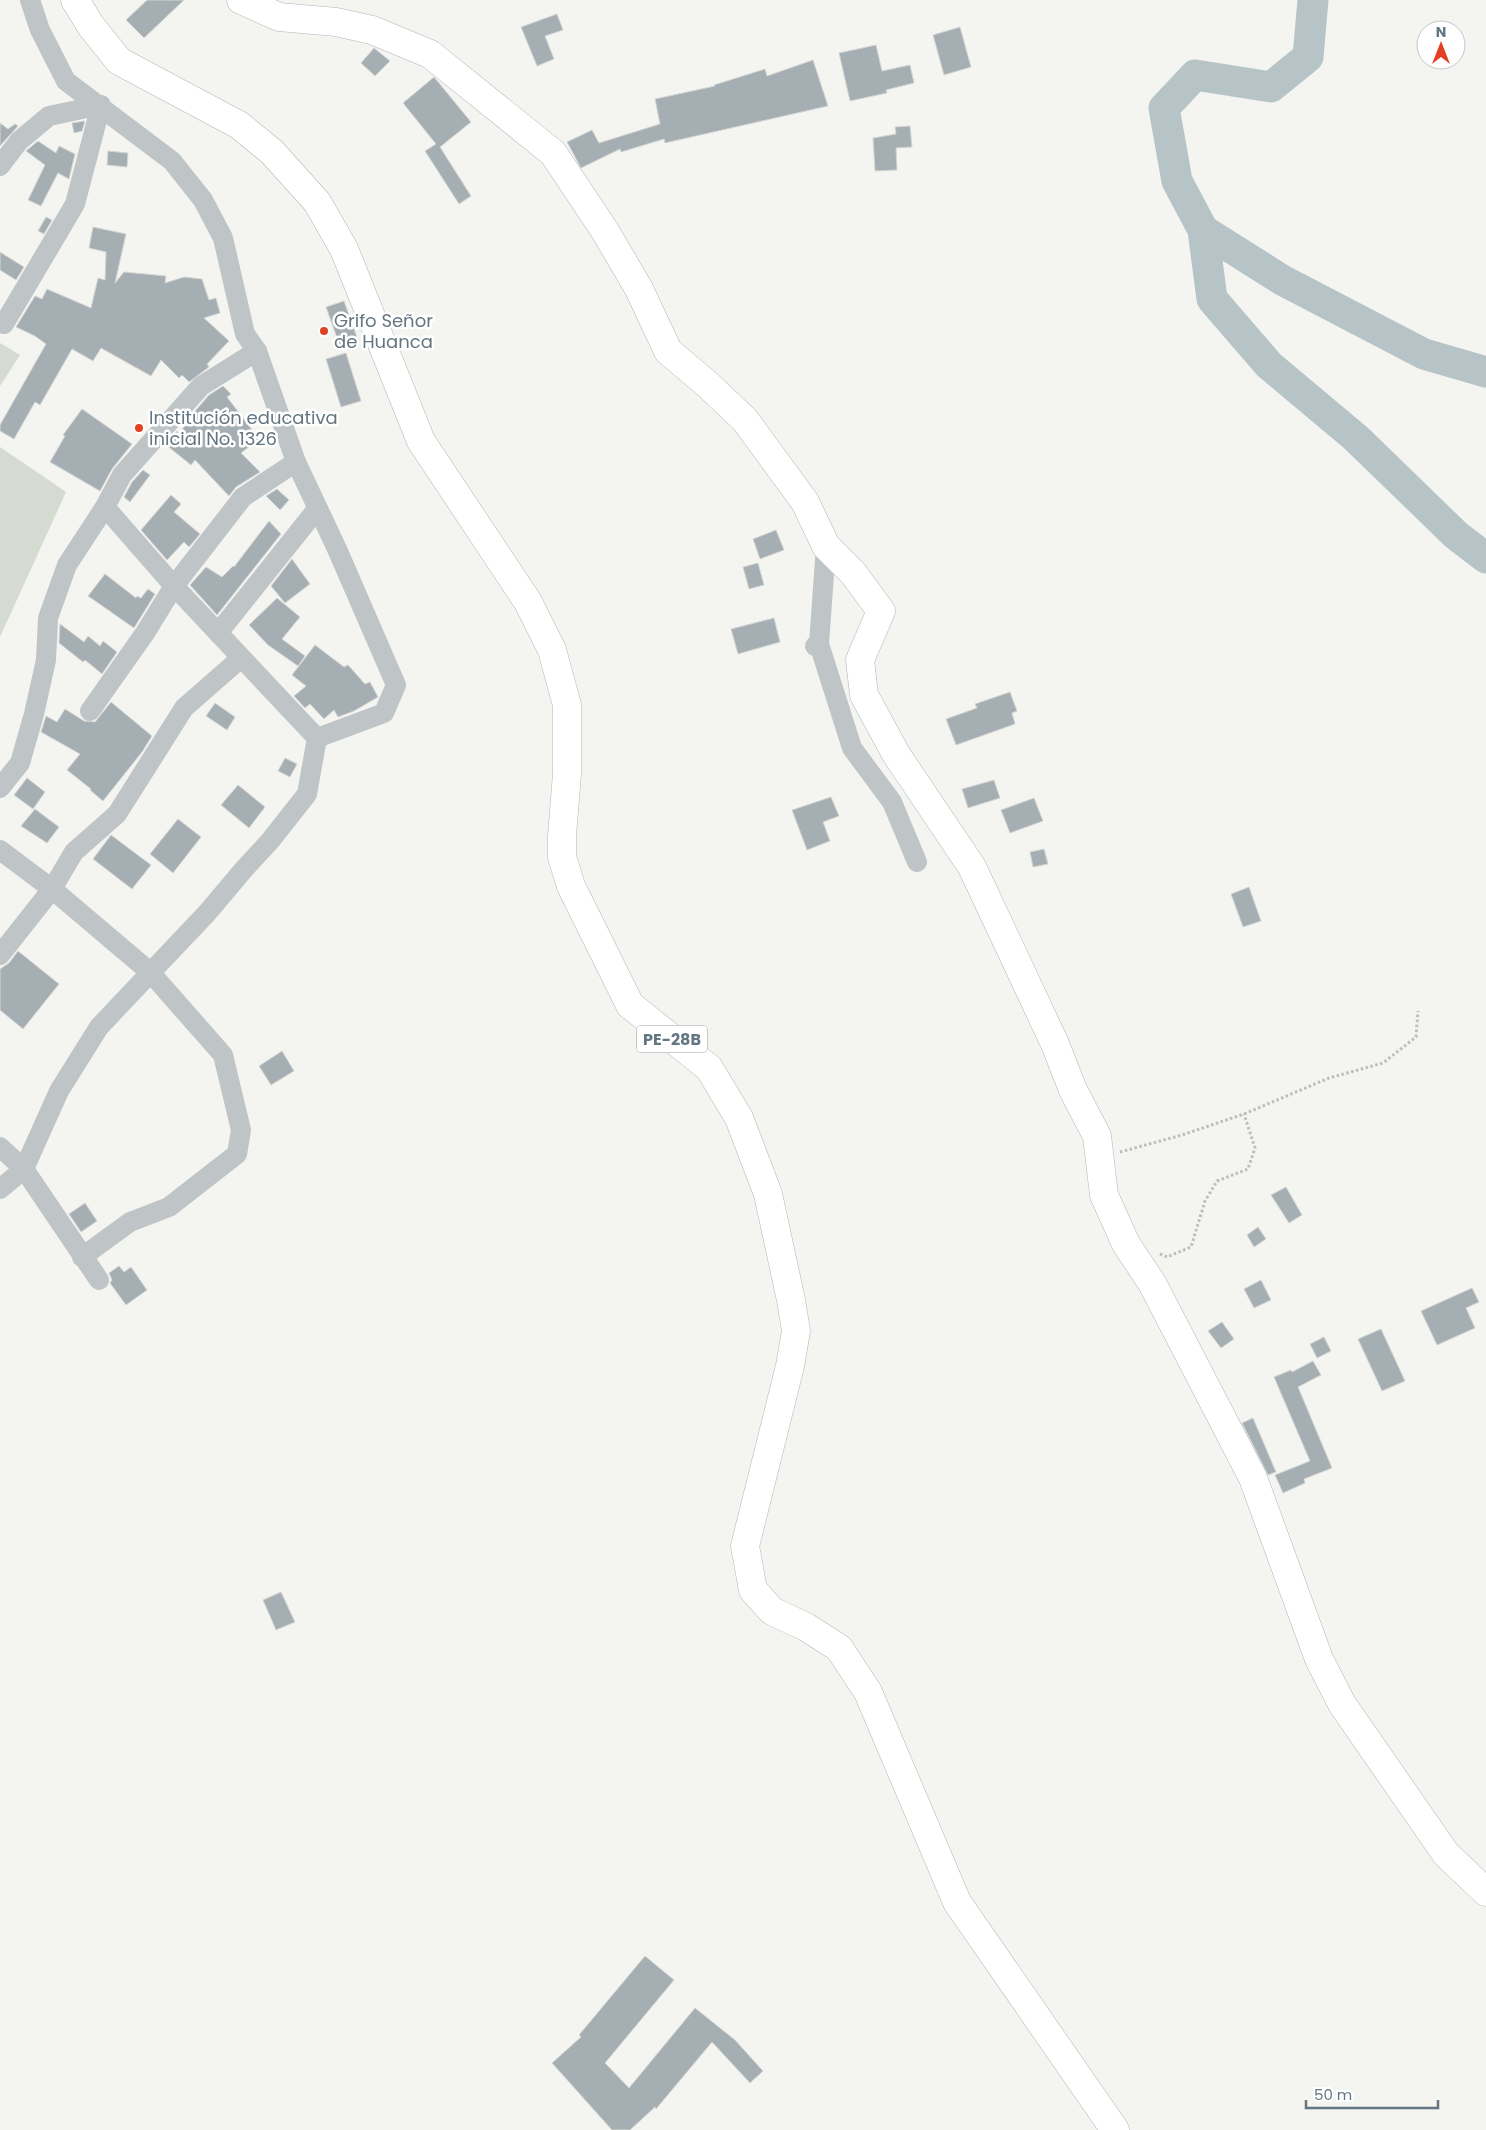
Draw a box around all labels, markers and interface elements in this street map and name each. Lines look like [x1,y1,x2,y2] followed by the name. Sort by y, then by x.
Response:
[1416,20,1466,70] north arrow
[1436,22,1446,42] text: N
[334,308,433,354] place label: Grifo Señor de Huanca
[318,325,330,337] marker: Grifo Señor de Huanca
[149,405,338,451] place label: Institución educativa inicial No. 1326
[133,422,145,434] marker: Institución educativa inicial No. 1326
[637,1026,707,1052] road number: PE-28B
[1306,2078,1438,2110] scale bar
[1314,2084,1352,2105] text: 50 m

